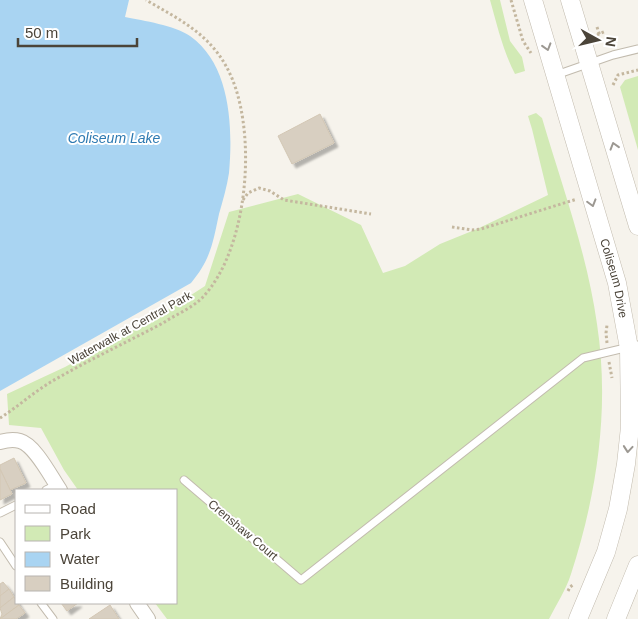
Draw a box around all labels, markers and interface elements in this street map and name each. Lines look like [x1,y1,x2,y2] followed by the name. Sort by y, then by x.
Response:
[18,15,136,47] scale bar
[573,15,623,65] north arrow
[25,24,58,41] text: 50 m
[602,36,620,48] text: N
[542,42,552,50] one-way arrow
[68,130,161,146] water label: Coliseum Lake
[610,142,620,150] one-way arrow
[587,198,597,206] one-way arrow
[597,237,630,320] street label: Coliseum Drive
[66,288,195,368] street label: Waterwalk at Central Park
[622,446,633,454] one-way arrow
[15,489,178,604] legend
[205,497,281,564] street label: Crenshaw Court
[60,500,96,517] text: Road
[60,525,91,542] text: Park
[60,550,99,567] text: Water
[60,575,113,592] text: Building

